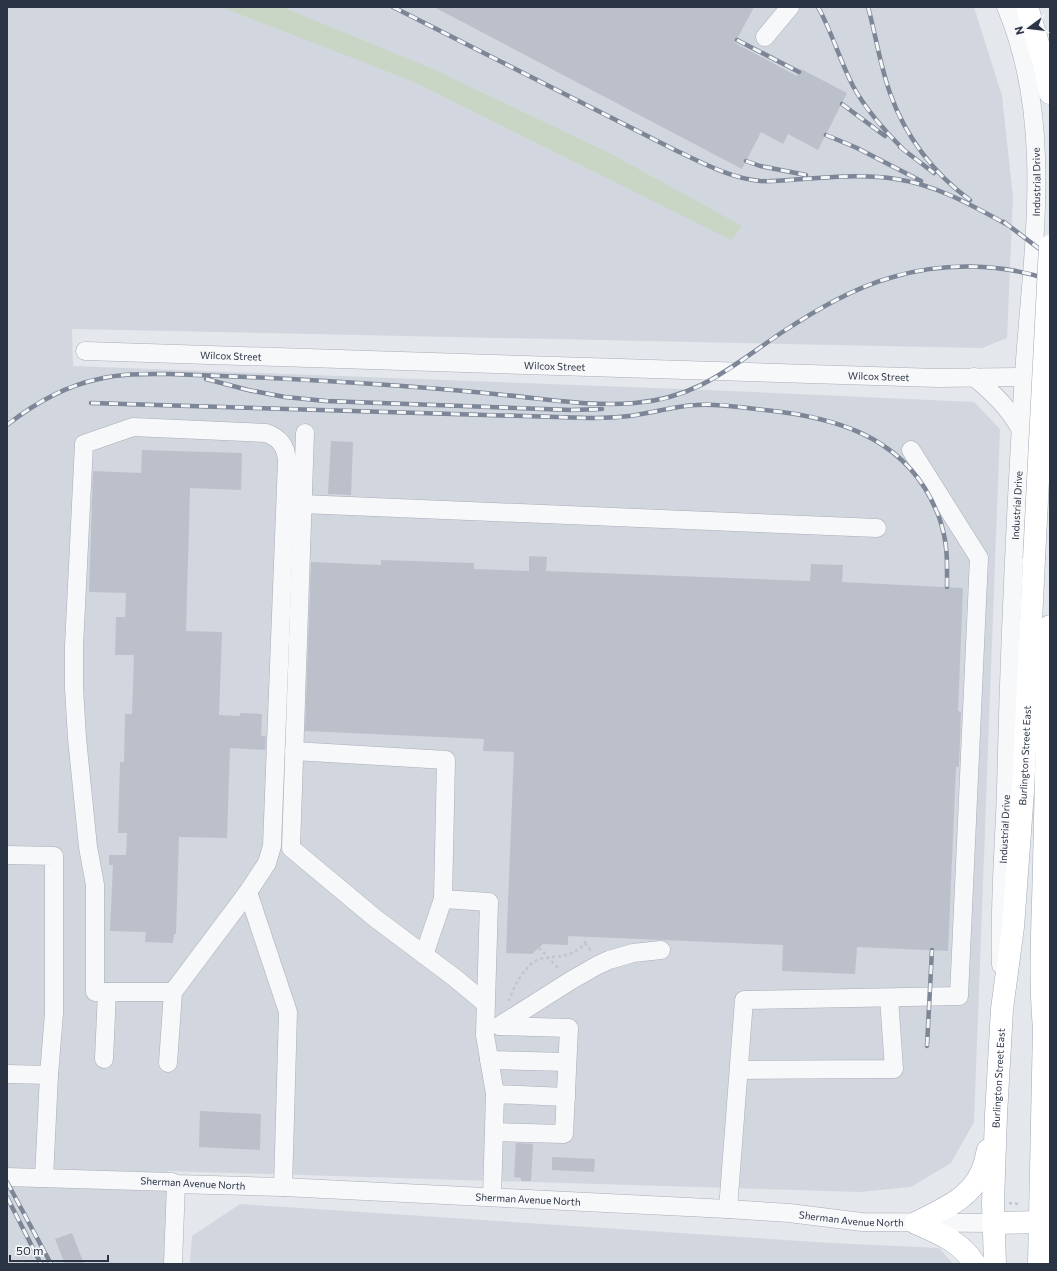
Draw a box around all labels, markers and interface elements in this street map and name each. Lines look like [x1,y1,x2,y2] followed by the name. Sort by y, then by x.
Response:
[1009,8,1049,48] north arrow
[1012,25,1026,36] text: N
[1030,147,1042,217] street label: Industrial Drive
[200,349,262,363] street label: Wilcox Street
[524,359,586,373] street label: Wilcox Street
[848,369,910,383] street label: Wilcox Street
[1009,471,1024,540] street label: Industrial Drive
[1016,705,1033,806] street label: Burlington Street East
[997,794,1012,864] street label: Industrial Drive
[990,1028,1007,1128] street label: Burlington Street East
[140,1174,246,1192] street label: Sherman Avenue North
[475,1191,581,1208] street label: Sherman Avenue North
[798,1208,904,1228] street label: Sherman Avenue North
[10,1237,108,1263] scale bar
[16,1243,44,1257] text: 50 m

